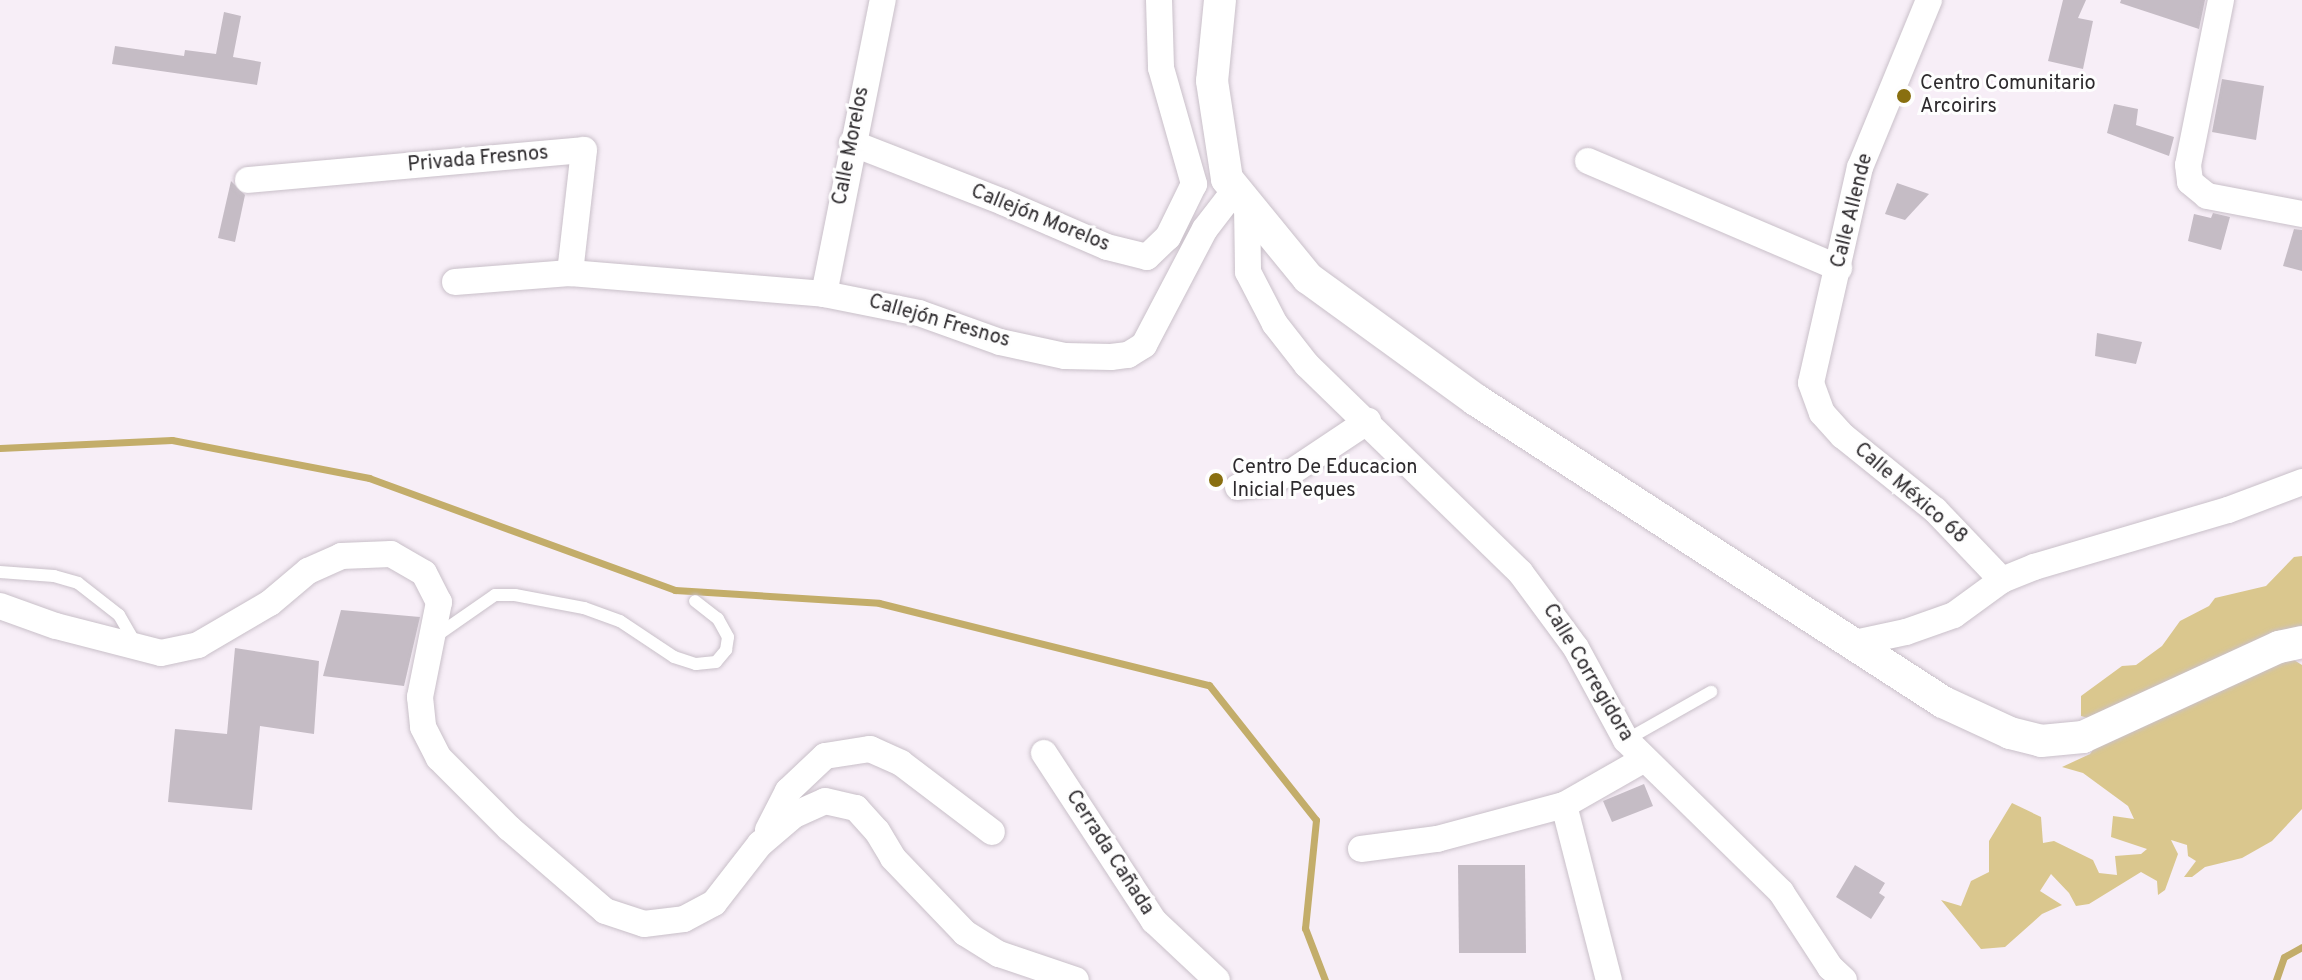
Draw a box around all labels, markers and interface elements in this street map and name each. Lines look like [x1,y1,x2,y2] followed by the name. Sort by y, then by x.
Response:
[1920,72,2096,119] place label: Centro Comunitario Arcoirirs
[829,85,875,207] street label: Calle Morelos
[1895,87,1913,105] marker: Centro Comunitario Arcoirirs
[407,142,549,178] street label: Privada Fresnos
[1827,151,1879,271] street label: Calle Allende
[967,180,1113,258] street label: Callejón Morelos
[866,290,1012,354] street label: Callejón Fresnos
[1849,438,1971,550] street label: Calle México 68
[1232,456,1417,503] place label: Centro De Educacion Inicial Peques
[1207,471,1225,489] marker: Centro De Educacion Inicial Peques
[1537,600,1637,746] street label: Calle Corregidora
[1060,786,1158,920] street label: Cerrada Cañada

